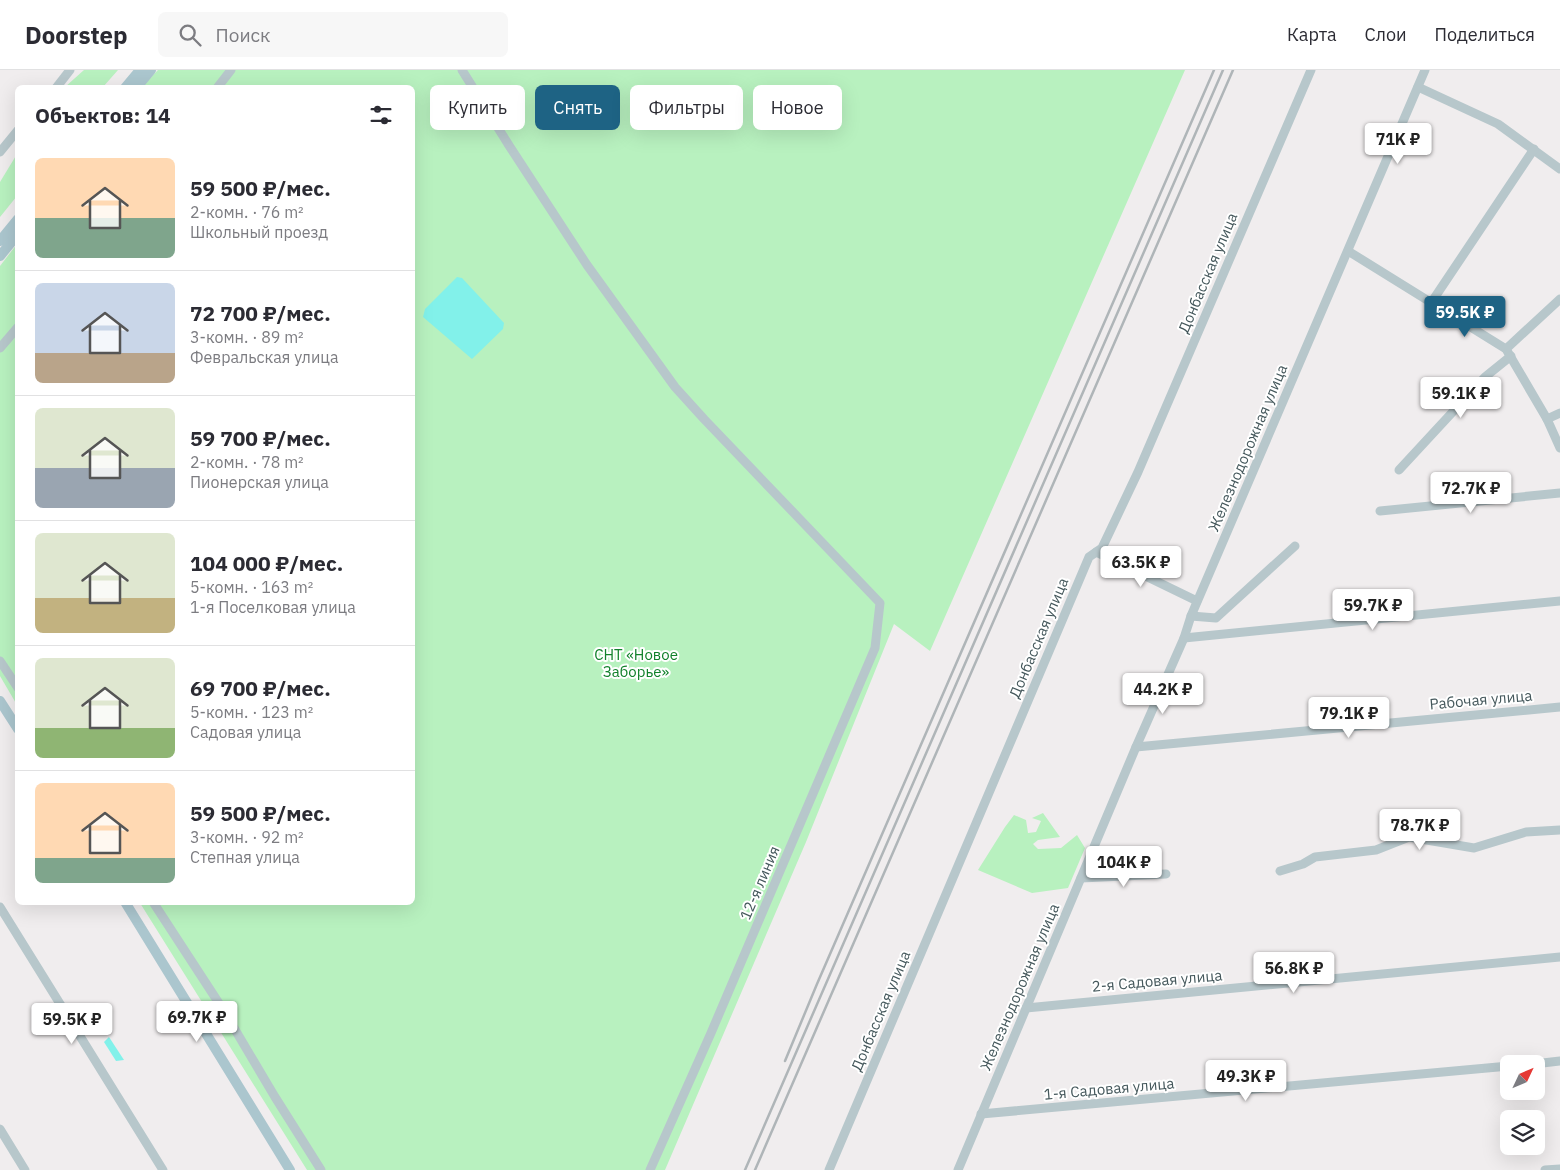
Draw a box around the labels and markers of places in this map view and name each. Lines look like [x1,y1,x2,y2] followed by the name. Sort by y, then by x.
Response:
[1363,122,1433,165] pin: 71K ₽
[1419,296,1511,338] pin: 59.5K ₽
[1415,376,1507,419] pin: 59.1K ₽
[1425,472,1517,514] pin: 72.7K ₽
[1095,546,1187,588] pin: 63.5K ₽
[1327,588,1419,631] pin: 59.7K ₽
[1117,672,1209,715] pin: 44.2K ₽
[1303,696,1395,739] pin: 79.1K ₽
[1374,808,1466,851] pin: 78.7K ₽
[1083,846,1165,888] pin: 104K ₽
[1248,952,1340,994] pin: 56.8K ₽
[151,1000,243,1043] pin: 69.7K ₽
[26,1002,118,1045] pin: 59.5K ₽
[1200,1060,1292,1102] pin: 49.3K ₽

